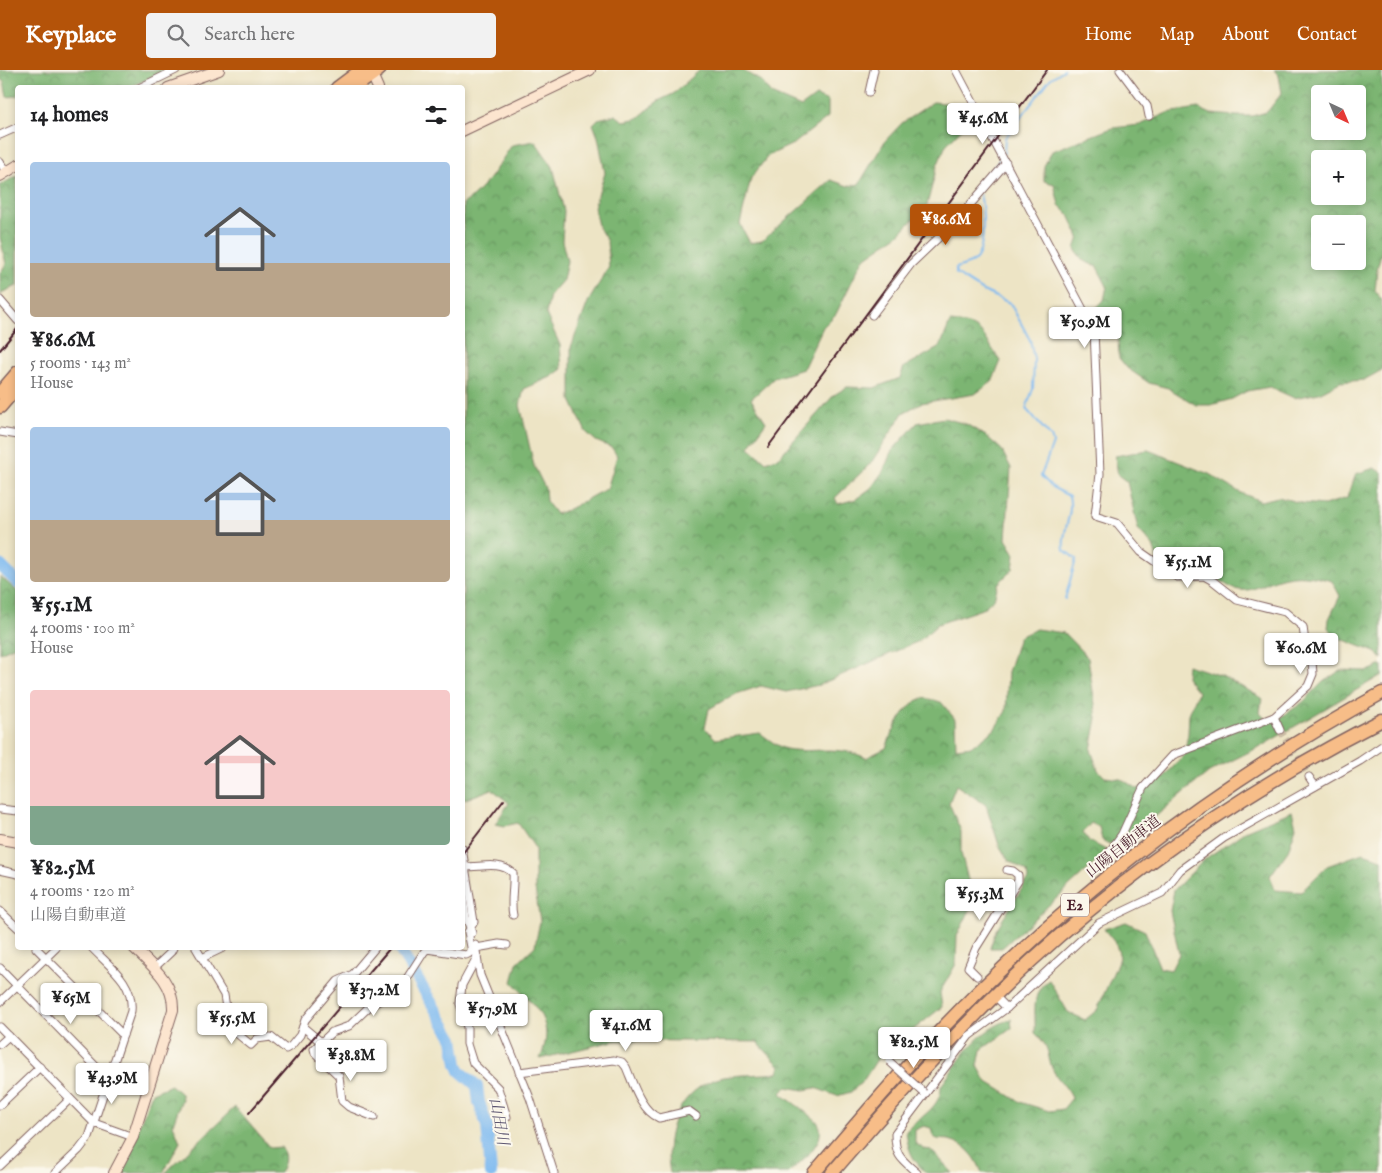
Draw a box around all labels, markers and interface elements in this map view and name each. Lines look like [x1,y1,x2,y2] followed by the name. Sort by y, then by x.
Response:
[146,13,496,58] search box
[25,20,116,51] text: Keyplace
[164,21,192,49] icon: search
[204,23,295,47] text: Search here
[1085,24,1132,47] text: Home
[1160,24,1194,47] text: Map
[1222,24,1269,47] text: About
[1297,24,1357,47] text: Contact
[1311,85,1366,140] north arrow
[1311,85,1366,270] map controls
[422,101,450,129] icon: filters
[30,102,108,129] text: 14 homes
[942,102,1024,145] pin: ¥45.6M
[958,109,1008,129] text: ¥45.6M
[1311,150,1366,205] button: +
[195,194,285,284] icon: home
[905,204,987,246] pin: ¥86.6M
[921,210,971,230] text: ¥86.6M
[1311,215,1366,270] button: −
[1044,306,1126,349] pin: ¥50.9M
[1060,313,1110,333] text: ¥50.9M
[30,327,96,354] text: ¥86.6M
[30,354,131,374] text: 5 rooms · 143 m²
[30,374,73,394] text: House
[195,459,285,549] icon: home
[1147,546,1229,589] pin: ¥55.1M
[1164,553,1212,573] text: ¥55.1M
[30,592,93,619] text: ¥55.1M
[30,619,135,639] text: 4 rooms · 100 m²
[1260,632,1342,675] pin: ¥60.6M
[30,639,73,659] text: House
[1275,639,1327,659] text: ¥60.6M
[195,722,285,812] icon: home
[1082,811,1165,882] street label: 山陽自動車道
[30,855,95,882] text: ¥82.5M
[939,878,1021,921] pin: ¥55.3M
[30,882,135,902] text: 4 rooms · 120 m²
[956,885,1004,905] text: ¥55.3M
[1061,894,1089,916] road number: E2
[30,906,126,926] text: 山陽自動車道
[333,974,415,1017] pin: ¥37.2M
[348,981,400,1001] text: ¥37.2M
[41,982,101,1025] pin: ¥65M
[51,989,91,1009] text: ¥65M
[451,994,533,1036] pin: ¥57.9M
[467,1000,517,1020] text: ¥57.9M
[191,1002,273,1045] pin: ¥55.5M
[208,1009,256,1029] text: ¥55.5M
[585,1010,667,1052] pin: ¥41.6M
[601,1016,651,1036] text: ¥41.6M
[873,1026,955,1069] pin: ¥82.5M
[889,1033,939,1053] text: ¥82.5M
[310,1040,392,1082] pin: ¥38.8M
[327,1046,375,1066] text: ¥38.8M
[71,1062,153,1105] pin: ¥43.9M
[87,1069,137,1089] text: ¥43.9M
[484,1096,512,1149] water label: 山田川

